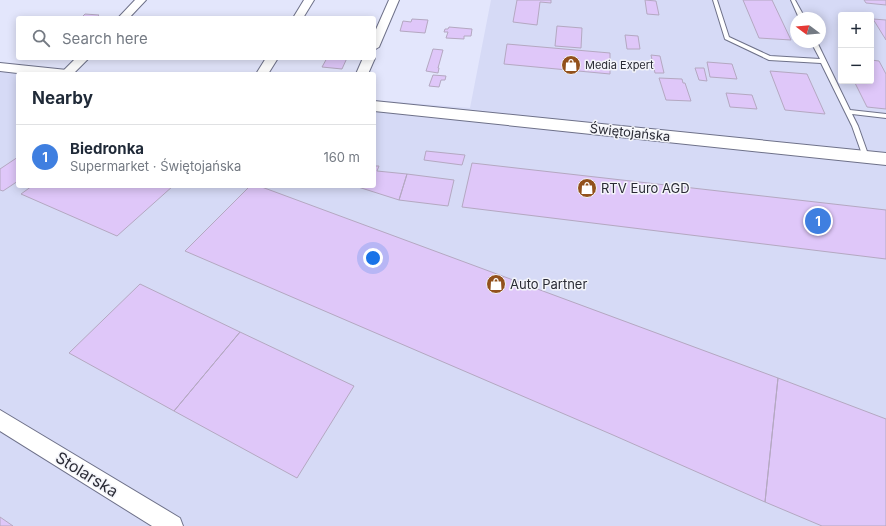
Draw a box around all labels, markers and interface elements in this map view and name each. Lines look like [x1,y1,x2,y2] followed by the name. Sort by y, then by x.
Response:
[790,12,826,48] north arrow
[838,12,874,84] map controls
[838,12,874,48] button: +
[16,16,376,60] search box
[30,27,52,49] icon: search
[62,29,148,48] text: Search here
[838,48,874,84] button: −
[560,54,582,76] shop icon: Media Expert
[585,58,654,72] place label: Media Expert
[32,88,93,108] text: Nearby
[589,120,671,144] street label: Świętojańska
[70,139,144,158] text: Biedronka
[42,149,48,165] text: 1
[323,149,360,165] text: 160 m
[70,158,241,174] text: Supermarket · Świętojańska
[576,177,598,199] shop icon: RTV Euro AGD
[601,180,690,196] place label: RTV Euro AGD
[805,206,831,236] pin: 1
[363,248,383,268] your location
[485,273,507,295] shop icon: Auto Partner
[510,276,587,292] place label: Auto Partner
[52,447,122,501] street label: Stolarska

